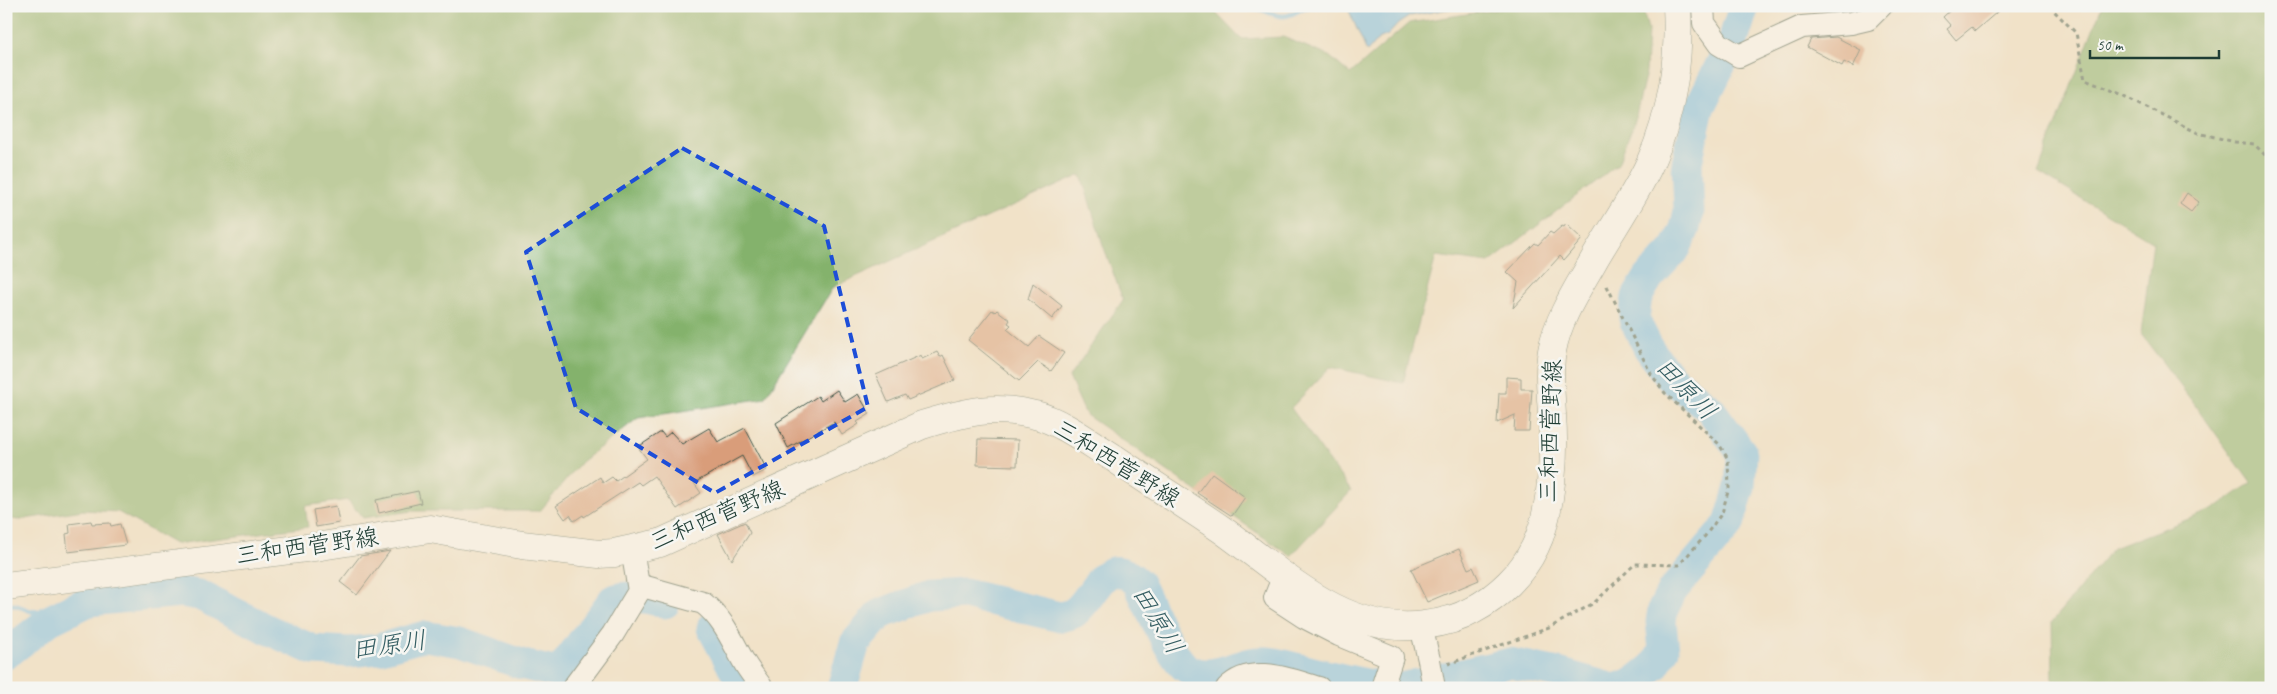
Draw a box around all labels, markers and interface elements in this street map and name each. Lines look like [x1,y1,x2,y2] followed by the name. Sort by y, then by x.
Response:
[2090,28,2218,60] scale bar
[2097,36,2124,55] text: 50 m
[1648,351,1724,427] water label: 田原川
[1532,359,1568,503] street label: 三和西菅野線
[1048,412,1186,514] street label: 三和西菅野線
[645,473,789,557] street label: 三和西菅野線
[234,521,380,571] street label: 三和西菅野線
[1125,580,1191,660] water label: 田原川
[350,624,428,666] water label: 田原川

